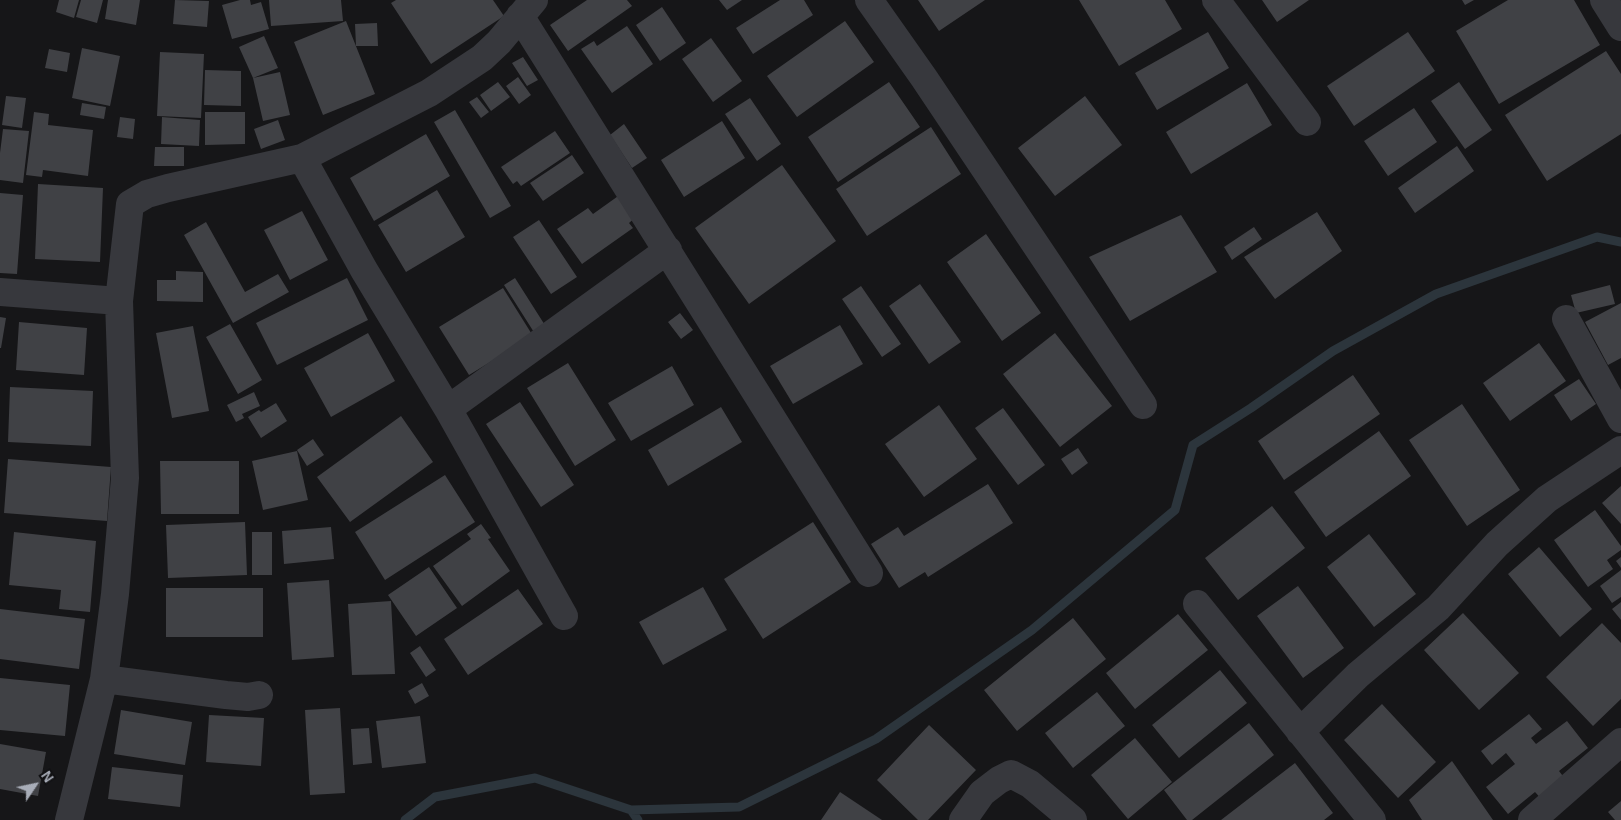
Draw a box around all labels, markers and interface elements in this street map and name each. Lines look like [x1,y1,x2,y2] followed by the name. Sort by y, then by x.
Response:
[10,760,60,810] north arrow
[38,768,57,785] text: N

